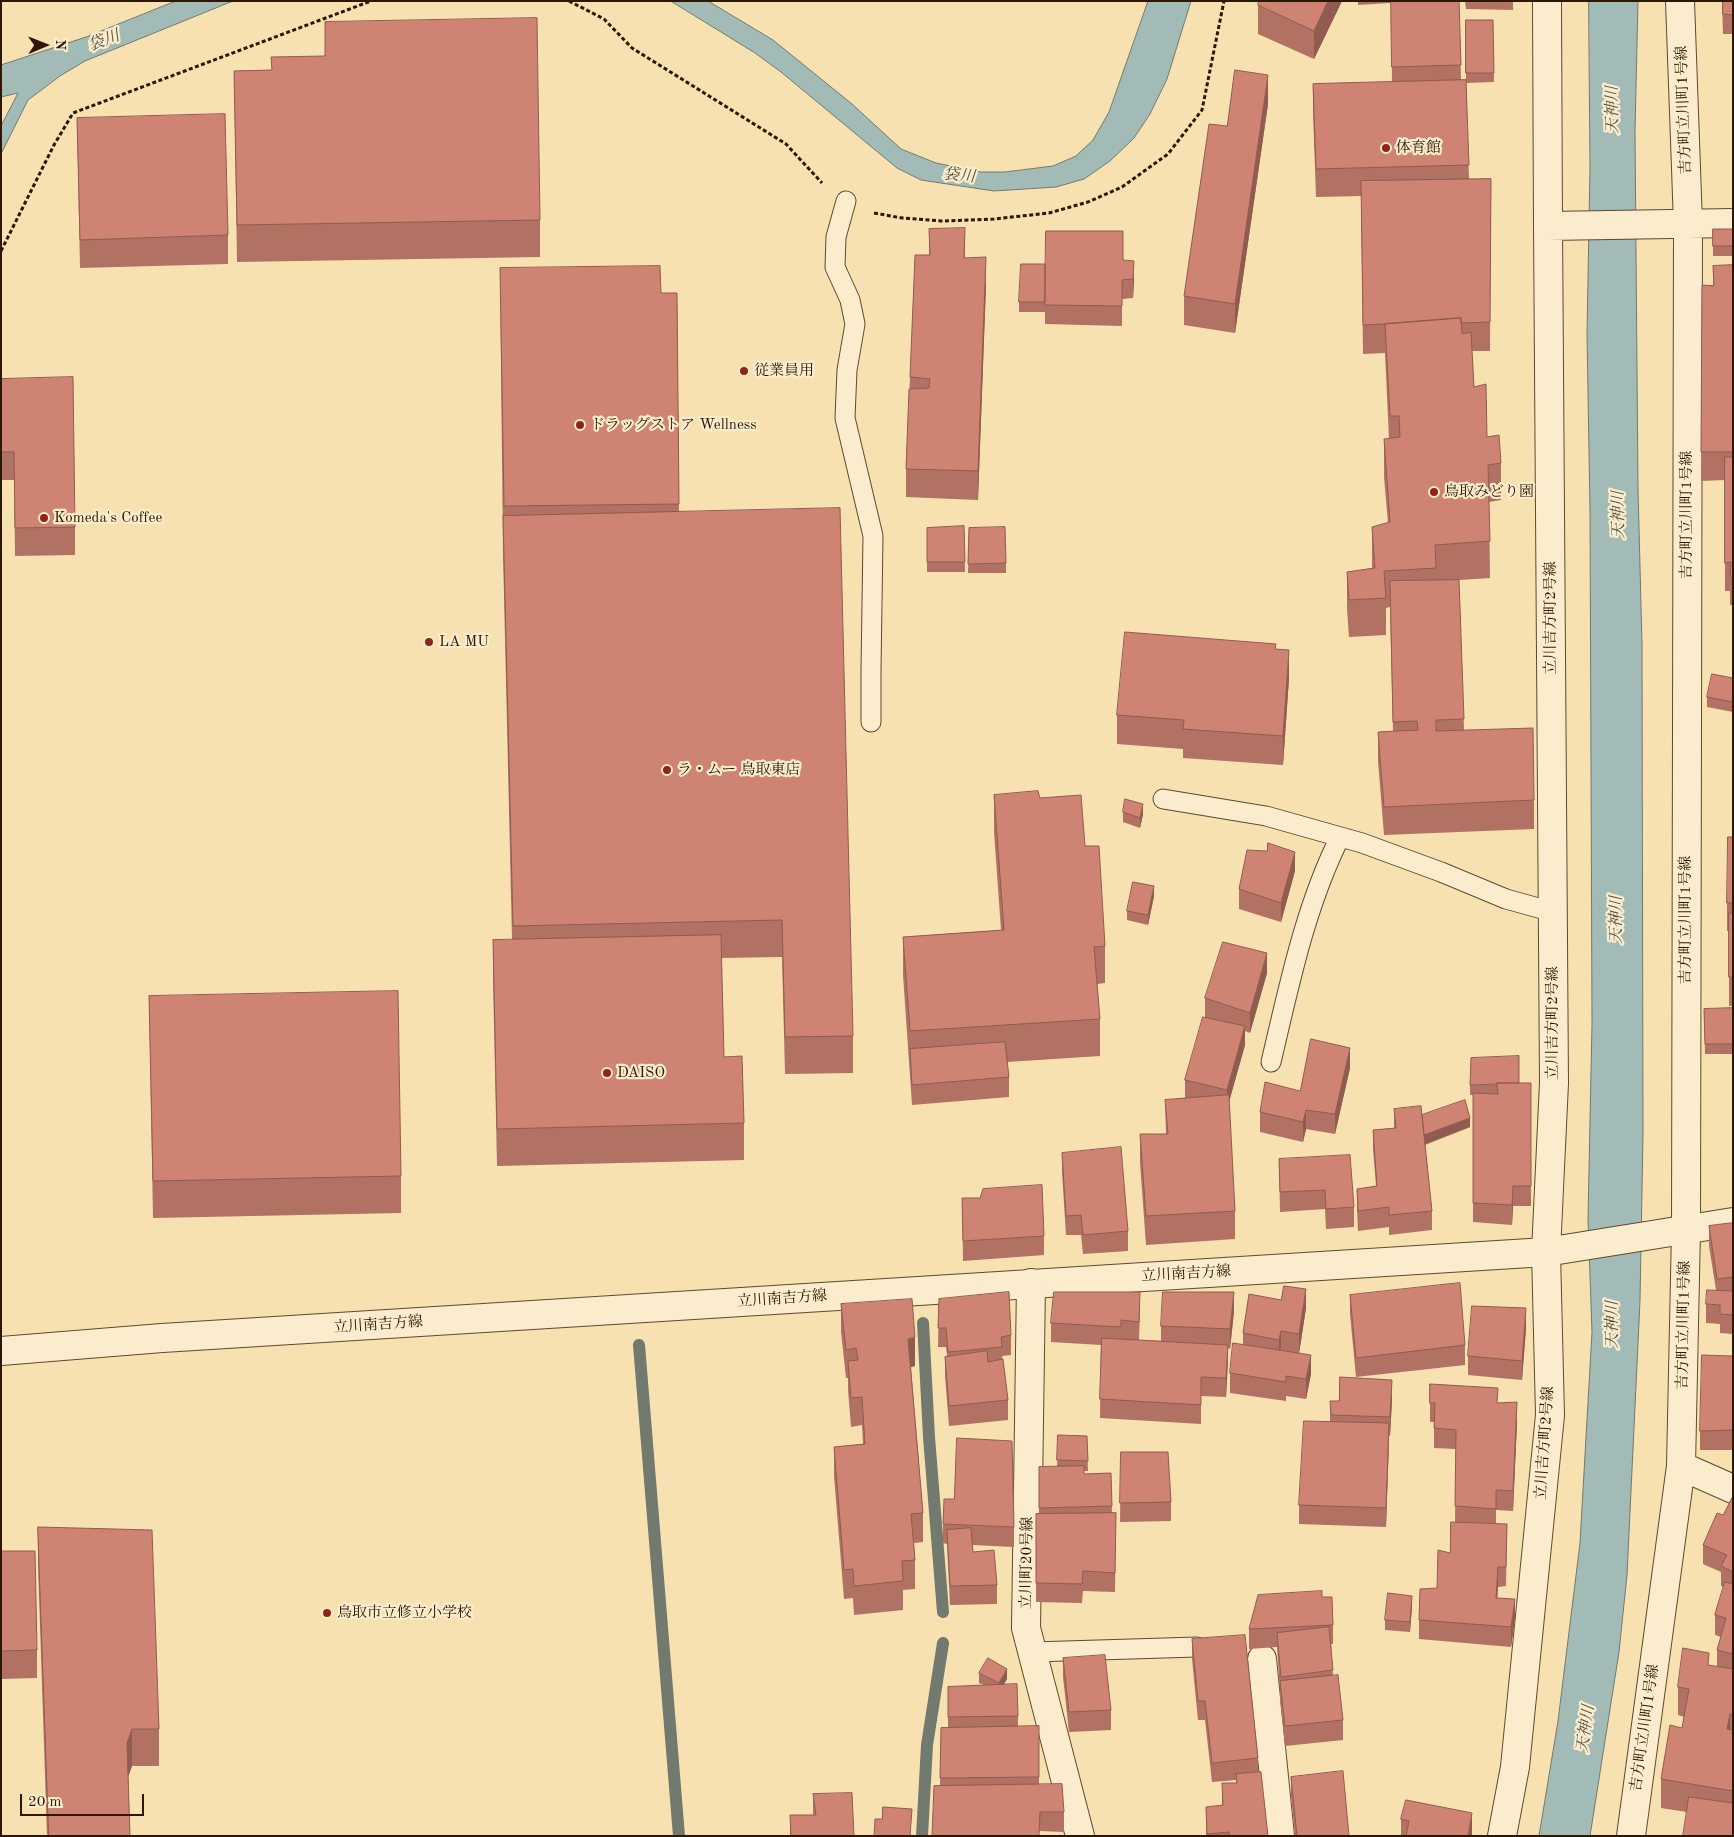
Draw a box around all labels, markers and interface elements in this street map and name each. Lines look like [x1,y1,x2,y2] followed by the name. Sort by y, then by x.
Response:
[20,20,70,70] north arrow
[86,26,122,56] water label: 袋川
[53,39,67,50] text: N
[1673,45,1695,175] street label: 吉方町立川町1号線
[1603,86,1623,134] water label: 天神川
[1396,139,1441,157] place label: 体育館
[1380,142,1392,154] marker: 体育館
[942,165,976,187] water label: 袋川
[754,362,814,380] place label: 従業員用
[738,365,750,377] marker: 従業員用
[590,416,757,434] place label: ドラッグストア Wellness
[574,419,586,431] marker: ドラッグストア Wellness
[1678,451,1696,579] street label: 吉方町立川町1号線
[1444,483,1534,501] place label: 鳥取みどり園
[1428,486,1440,498] marker: 鳥取みどり園
[1609,491,1629,539] water label: 天神川
[54,509,162,527] place label: Komeda's Coffee
[38,512,50,524] marker: Komeda's Coffee
[1542,561,1560,675] street label: 立川吉方町2号線
[439,633,489,651] place label: LA MU
[423,636,435,648] marker: LA MU
[677,761,800,779] place label: ラ・ムー 鳥取東店
[661,764,673,776] marker: ラ・ムー 鳥取東店
[1677,856,1695,984] street label: 吉方町立川町1号線
[1607,896,1627,944] water label: 天神川
[1544,966,1562,1080] street label: 立川吉方町2号線
[617,1064,665,1082] place label: DAISO
[601,1067,613,1079] marker: DAISO
[1674,1261,1694,1389] street label: 吉方町立川町1号線
[1141,1263,1231,1285] street label: 立川南吉方線
[736,1287,828,1311] street label: 立川南吉方線
[1603,1301,1623,1349] water label: 天神川
[332,1313,424,1337] street label: 立川南吉方線
[1532,1386,1558,1500] street label: 立川吉方町2号線
[1017,1517,1037,1609] street label: 立川町20号線
[337,1604,472,1622] place label: 鳥取市立修立小学校
[321,1607,333,1619] marker: 鳥取市立修立小学校
[1627,1663,1663,1793] street label: 吉方町立川町1号線
[1573,1704,1599,1754] water label: 天神川
[22,1784,146,1816] scale bar
[28,1795,62,1810] text: 20 m

